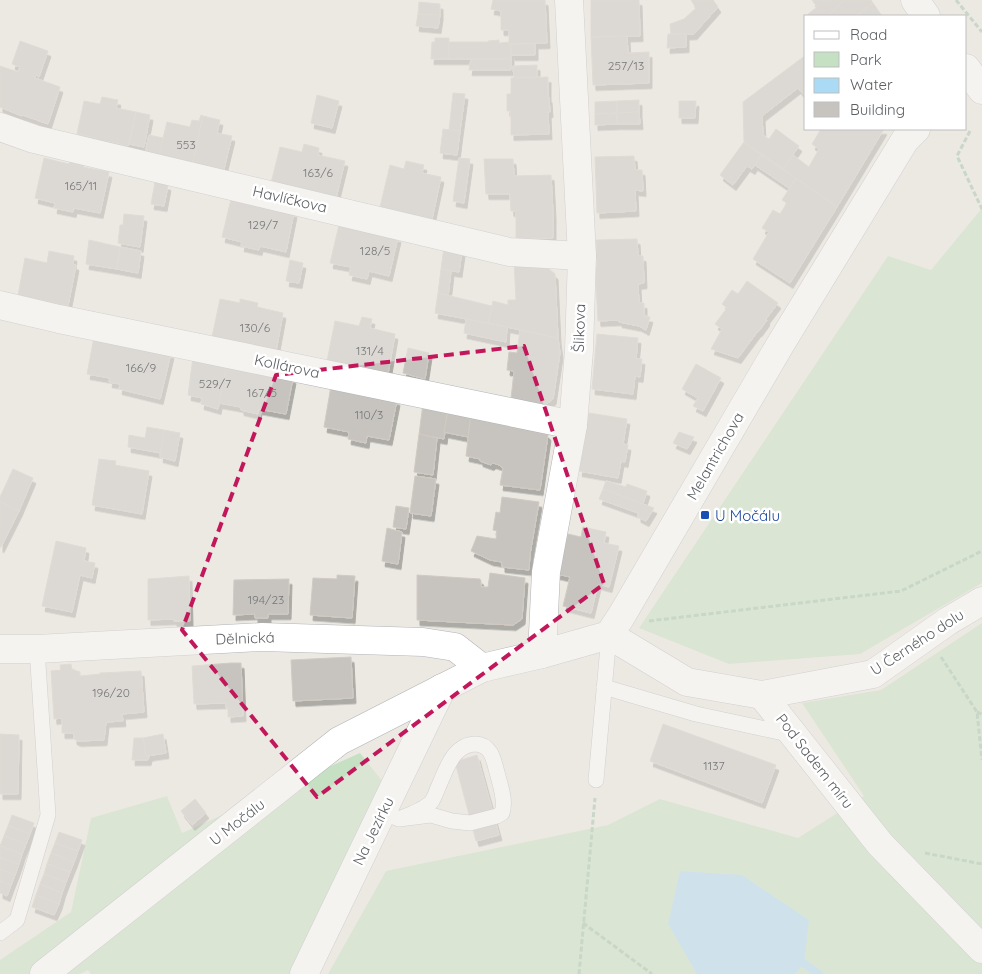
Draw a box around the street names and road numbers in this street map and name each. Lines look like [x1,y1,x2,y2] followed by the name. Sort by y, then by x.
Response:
[251,181,329,217] street label: Havlíčkova
[569,303,589,353] street label: Šlikova
[253,350,321,382] street label: Kollárova
[682,409,748,503] street label: Melantrichova
[867,605,967,679] street label: U Černého dolu
[215,627,275,649] street label: Dělnická
[772,710,858,812] street label: Pod Sadem míru
[206,794,268,850] street label: U Močálu
[348,794,398,868] street label: Na Jezírku

